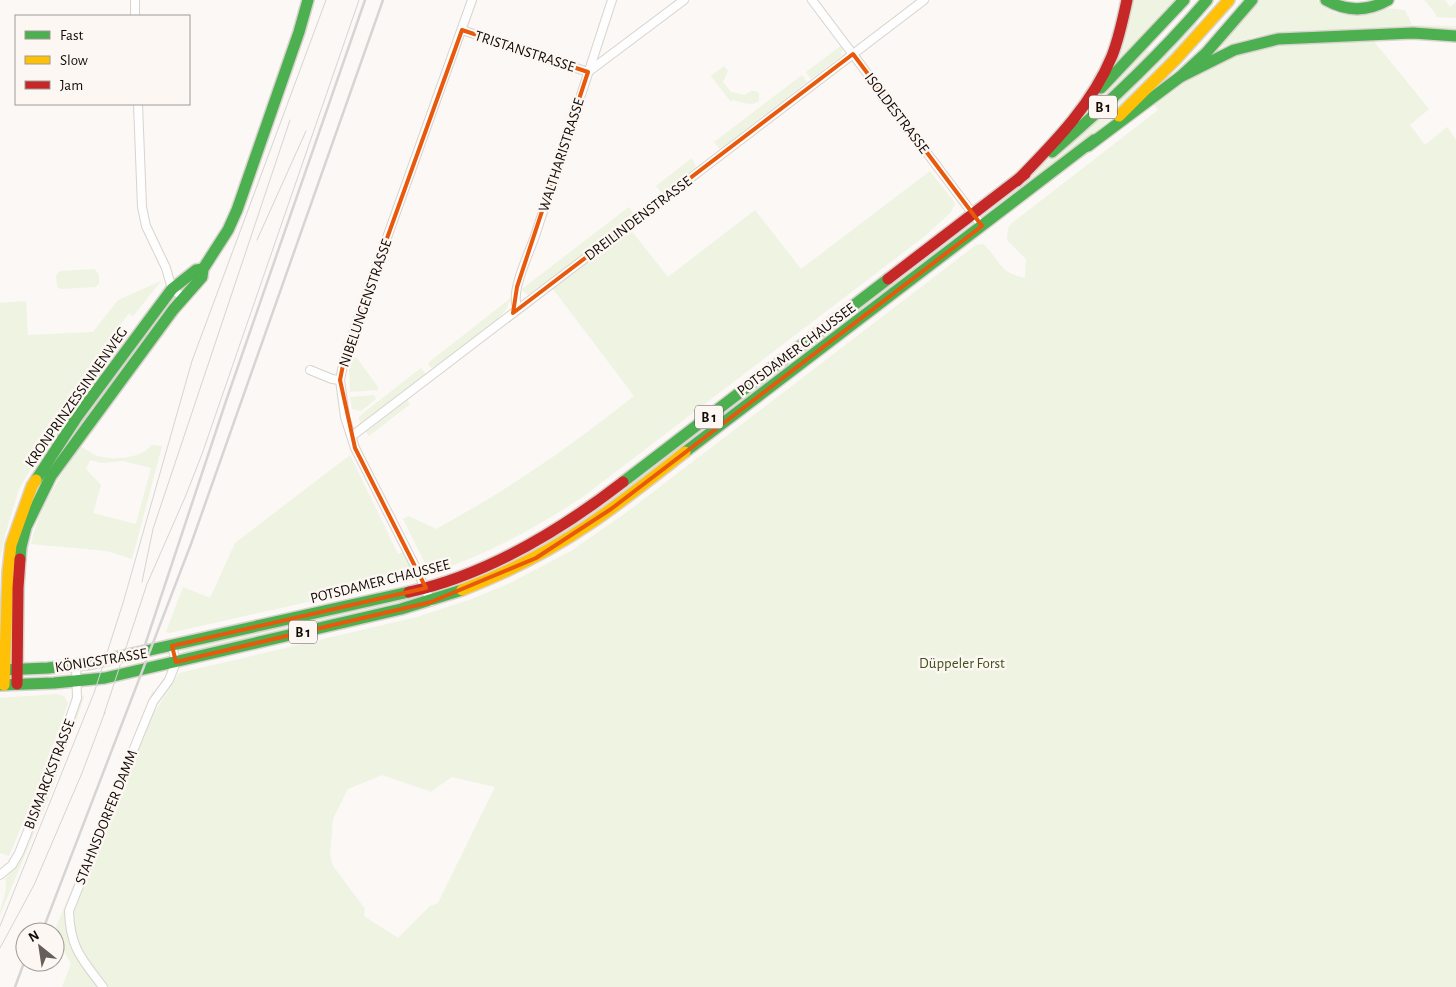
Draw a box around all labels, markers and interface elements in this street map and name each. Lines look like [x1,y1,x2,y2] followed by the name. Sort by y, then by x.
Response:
[15,15,190,105] legend
[60,28,84,43] text: Fast
[473,28,577,75] street label: TRISTANSTRASSE
[60,53,88,68] text: Slow
[862,70,932,156] street label: ISOLDESTRASSE
[60,78,83,93] text: Jam
[1089,95,1117,118] road number: B 1
[536,97,587,214] street label: WALTHARISTRASSE
[582,173,695,263] street label: DREILINDENSTRASSE
[337,237,394,369] street label: NIBELUNGENSTRASSE
[735,300,858,399] street label: POTSDAMER CHAUSSEE
[22,325,130,470] street label: KRONPRINZESSINNENWEG
[695,406,723,428] road number: B 1
[309,557,452,606] street label: POTSDAMER CHAUSSEE
[289,620,317,644] road number: B 1
[54,644,148,675] street label: KÖNIGSTRASSE
[919,656,1005,671] park label: Düppeler Forst
[22,717,77,831] street label: BISMARCKSTRASSE
[73,748,140,887] street label: STAHNSDORFER DAMM
[15,922,65,972] north arrow
[26,928,42,945] text: N

